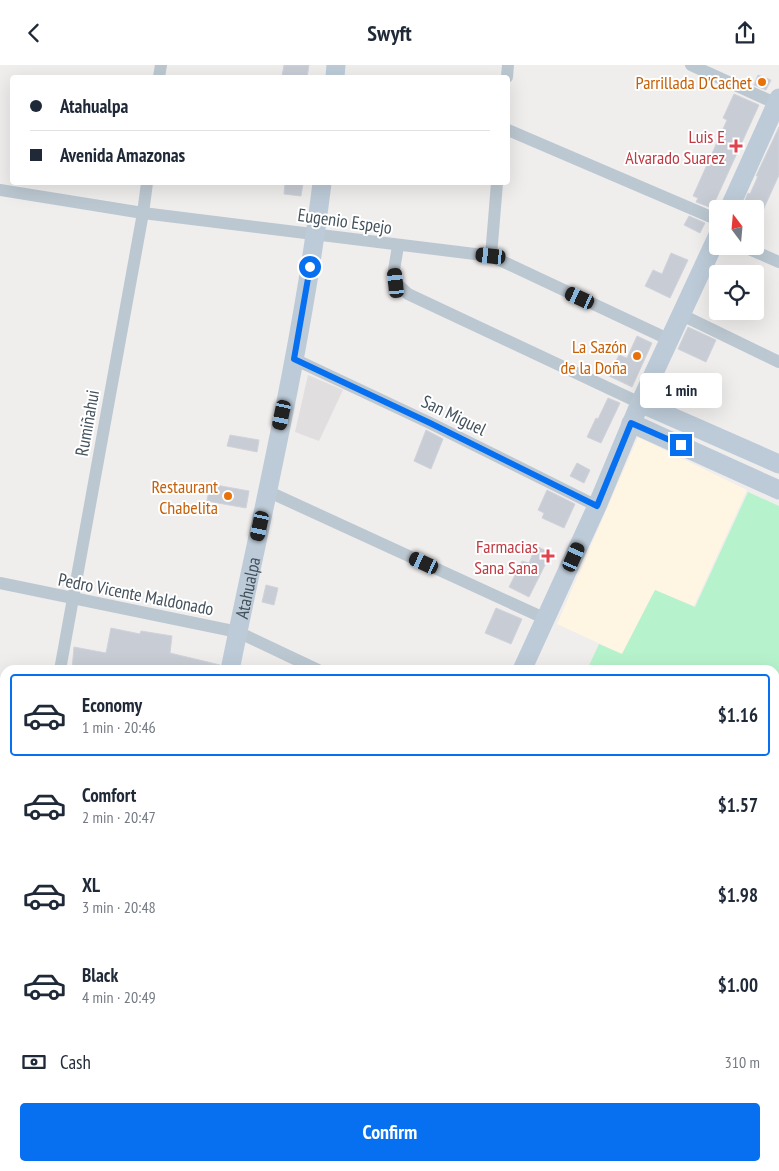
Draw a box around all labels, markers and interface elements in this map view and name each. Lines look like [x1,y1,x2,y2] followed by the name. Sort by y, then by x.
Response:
[20,19,48,47] icon: back
[367,19,412,47] text: Swyft
[731,19,759,47] icon: share
[636,71,752,94] place label: Parrillada D'Cachet
[756,76,768,88] marker: Parrillada D'Cachet
[60,94,128,118] text: Atahualpa
[625,125,725,169] place label: Luis E Alvarado Suarez
[729,139,743,153] marker: Luis E Alvarado Suarez
[60,143,185,167] text: Avenida Amazonas
[709,200,764,255] north arrow
[709,200,764,320] map controls
[296,203,394,239] street label: Eugenio Espejo
[475,247,506,265] car
[299,256,321,278] route start
[709,265,764,320] button: locate
[386,267,405,299] car
[563,285,596,311] car
[560,335,627,379] place label: La Sazón de la Doña
[631,350,643,362] marker: La Sazón de la Doña
[640,373,722,407] callout: 1 min
[665,380,697,400] text: 1 min
[70,388,104,458] street label: Rumiñahui
[418,389,491,441] street label: San Miguel
[271,399,292,431] car
[670,434,692,456] route end
[152,475,218,519] place label: Restaurant Chabelita
[222,490,234,502] marker: Restaurant Chabelita
[249,510,270,542] car
[474,535,538,579] place label: Farmacias Sana Sana
[561,540,586,574] car
[407,550,440,576] car
[542,550,554,562] marker: Farmacias Sana Sana
[229,555,265,621] street label: Atahualpa
[56,568,216,620] street label: Pedro Vicente Maldonado
[22,693,67,738] icon: car
[82,693,142,717] text: Economy
[718,703,758,727] text: $1.16
[82,717,156,737] text: 1 min · 20:46
[22,783,67,828] icon: car
[82,783,136,807] text: Comfort
[718,793,758,817] text: $1.57
[82,807,156,827] text: 2 min · 20:47
[22,873,67,918] icon: car
[82,873,100,897] text: XL
[718,883,758,907] text: $1.98
[82,897,156,917] text: 3 min · 20:48
[22,963,67,1008] icon: car
[82,963,118,987] text: Black
[718,973,758,997] text: $1.00
[82,987,156,1007] text: 4 min · 20:49
[20,1048,48,1076] icon: cash
[60,1050,91,1074] text: Cash
[725,1052,760,1072] text: 310 m
[20,1103,760,1161] button: Confirm

